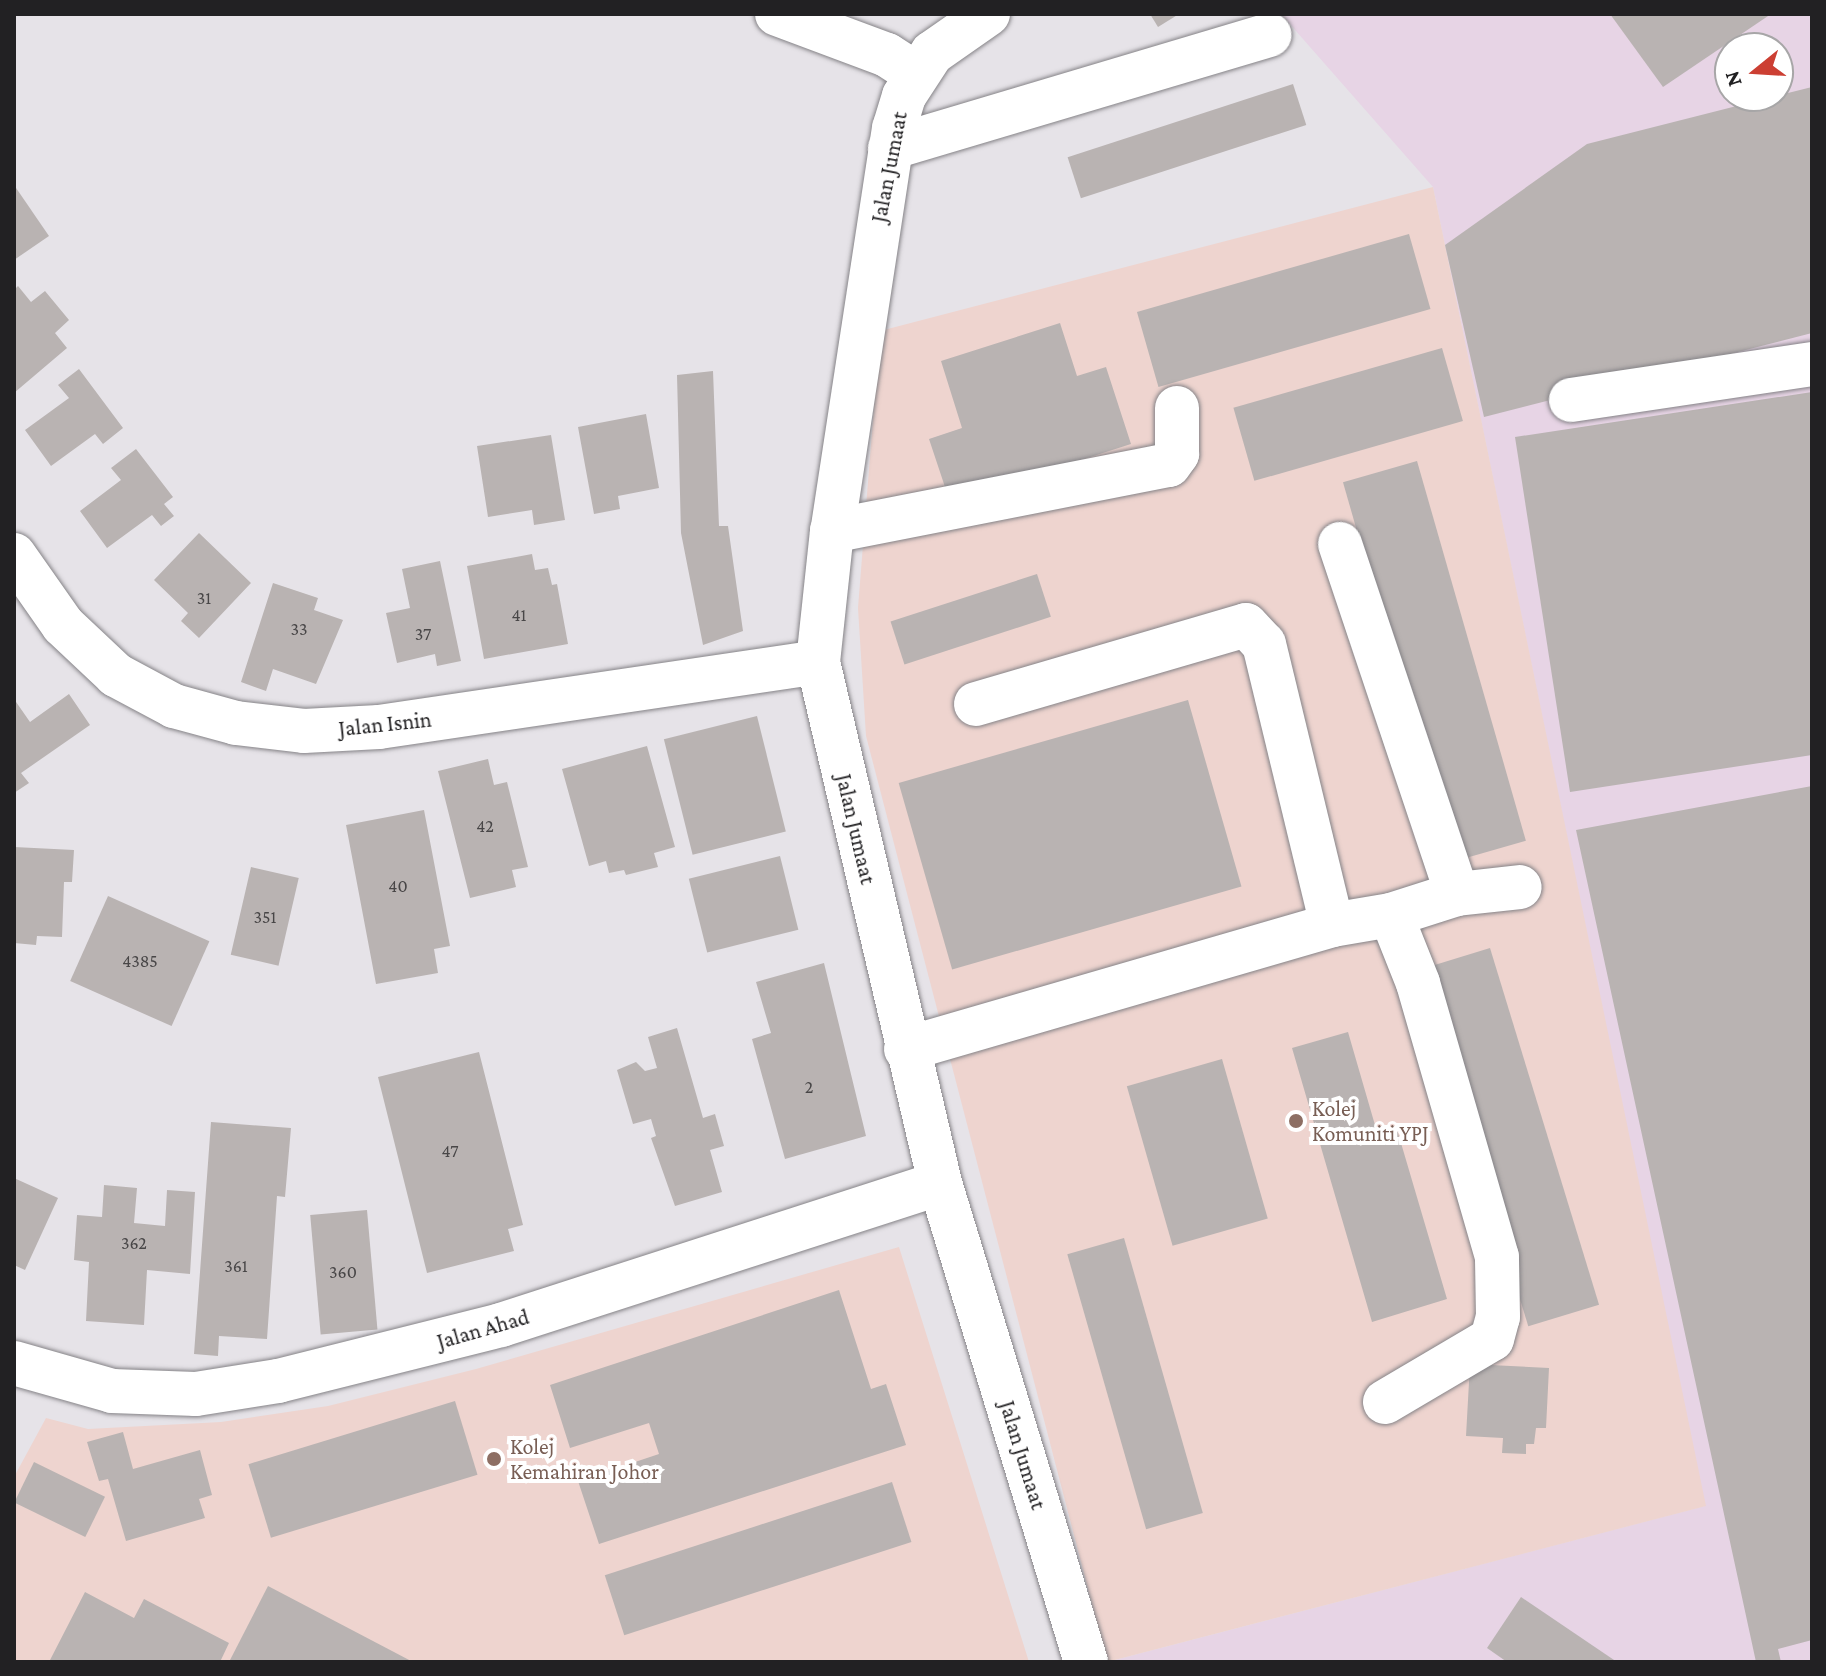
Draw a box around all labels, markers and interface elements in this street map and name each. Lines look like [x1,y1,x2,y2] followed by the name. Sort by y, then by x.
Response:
[1714,32,1794,112] north arrow
[1718,68,1747,90] text: N
[865,109,913,225] street label: Jalan Jumaat
[197,587,211,609] house number: 31
[511,604,527,626] house number: 41
[291,618,307,640] house number: 33
[415,623,431,645] house number: 37
[337,706,433,742] street label: Jalan Isnin
[831,771,881,887] street label: Jalan Jumaat
[476,815,494,837] house number: 42
[388,875,408,897] house number: 40
[254,906,276,928] house number: 351
[122,950,158,972] house number: 4385
[805,1076,813,1098] house number: 2
[1312,1095,1429,1146] place label: Kolej Komuniti YPJ
[1287,1112,1305,1130] marker: Kolej Komuniti YPJ
[441,1140,459,1162] house number: 47
[121,1232,147,1254] house number: 362
[224,1255,248,1277] house number: 361
[329,1261,357,1283] house number: 360
[434,1303,532,1355] street label: Jalan Ahad
[994,1397,1052,1513] street label: Jalan Jumaat
[510,1433,659,1484] place label: Kolej Kemahiran Johor
[485,1450,503,1468] marker: Kolej Kemahiran Johor

